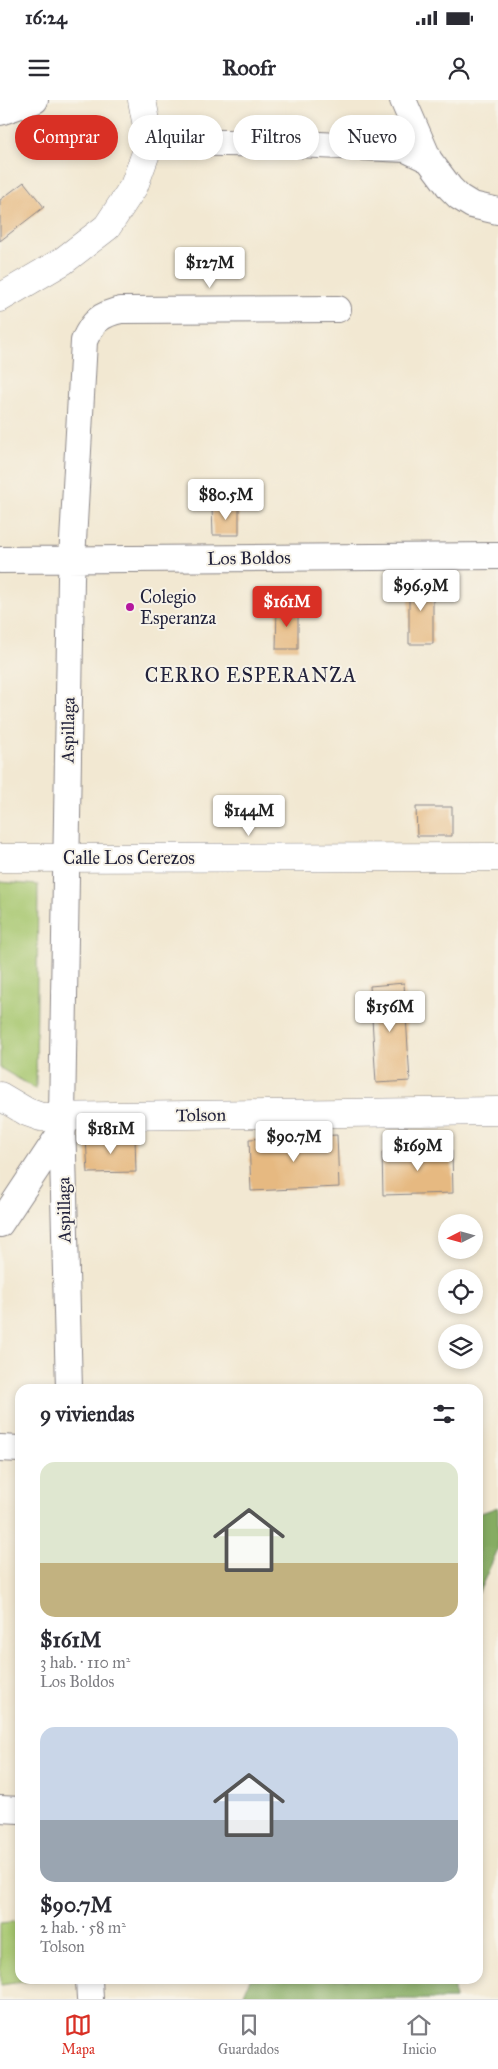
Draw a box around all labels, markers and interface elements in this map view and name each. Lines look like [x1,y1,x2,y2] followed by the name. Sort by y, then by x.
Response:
[25,6,67,29] text: 16:24
[25,54,53,82] icon: menu
[222,54,276,81] text: Roofr
[445,54,473,82] icon: person
[15,115,118,160] chip: Comprar
[128,115,223,160] chip: Alquilar
[233,115,319,160] chip: Filtros
[329,115,415,160] chip: Nuevo
[175,246,245,289] pin: $127M
[186,253,234,272] text: $127M
[185,478,267,521] pin: $80.5M
[199,485,253,504] text: $80.5M
[207,546,291,570] street label: Los Boldos
[380,570,462,612] pin: $96.9M
[394,576,448,595] text: $96.9M
[140,586,216,629] place label: Colegio Esperanza
[252,586,322,628] pin: $161M
[264,592,310,611] text: $161M
[124,601,136,613] marker: Colegio Esperanza
[145,663,357,687] district label: CERRO ESPERANZA
[56,696,81,764] street label: Aspillaga
[214,794,284,837] pin: $144M
[224,801,274,820] text: $144M
[63,847,195,869] street label: Calle Los Cerezos
[355,990,425,1033] pin: $156M
[366,997,414,1016] text: $156M
[176,1104,227,1126] street label: Tolson
[76,1112,146,1155] pin: $181M
[87,1119,135,1138] text: $181M
[253,1120,335,1163] pin: $90.7M
[267,1127,321,1146] text: $90.7M
[383,1130,453,1172] pin: $169M
[393,1136,443,1155] text: $169M
[52,1176,77,1244] street label: Aspillaga
[438,1214,482,1259] north arrow
[438,1214,483,1369] map controls
[438,1269,483,1314] button: locate
[438,1324,483,1369] button: layers
[430,1400,458,1428] icon: filters
[40,1401,135,1427] text: 9 viviendas
[204,1495,294,1585] icon: home
[40,1627,101,1653] text: $161M
[40,1653,130,1672] text: 3 hab. · 110 m²
[40,1672,114,1691] text: Los Boldos
[204,1760,294,1850] icon: home
[40,1892,112,1918] text: $90.7M
[40,1918,126,1937] text: 2 hab. · 58 m²
[40,1937,85,1956] text: Tolson
[62,2011,95,2058] tab: Mapa
[218,2011,279,2058] tab: Guardados
[402,2011,436,2058] tab: Inicio

